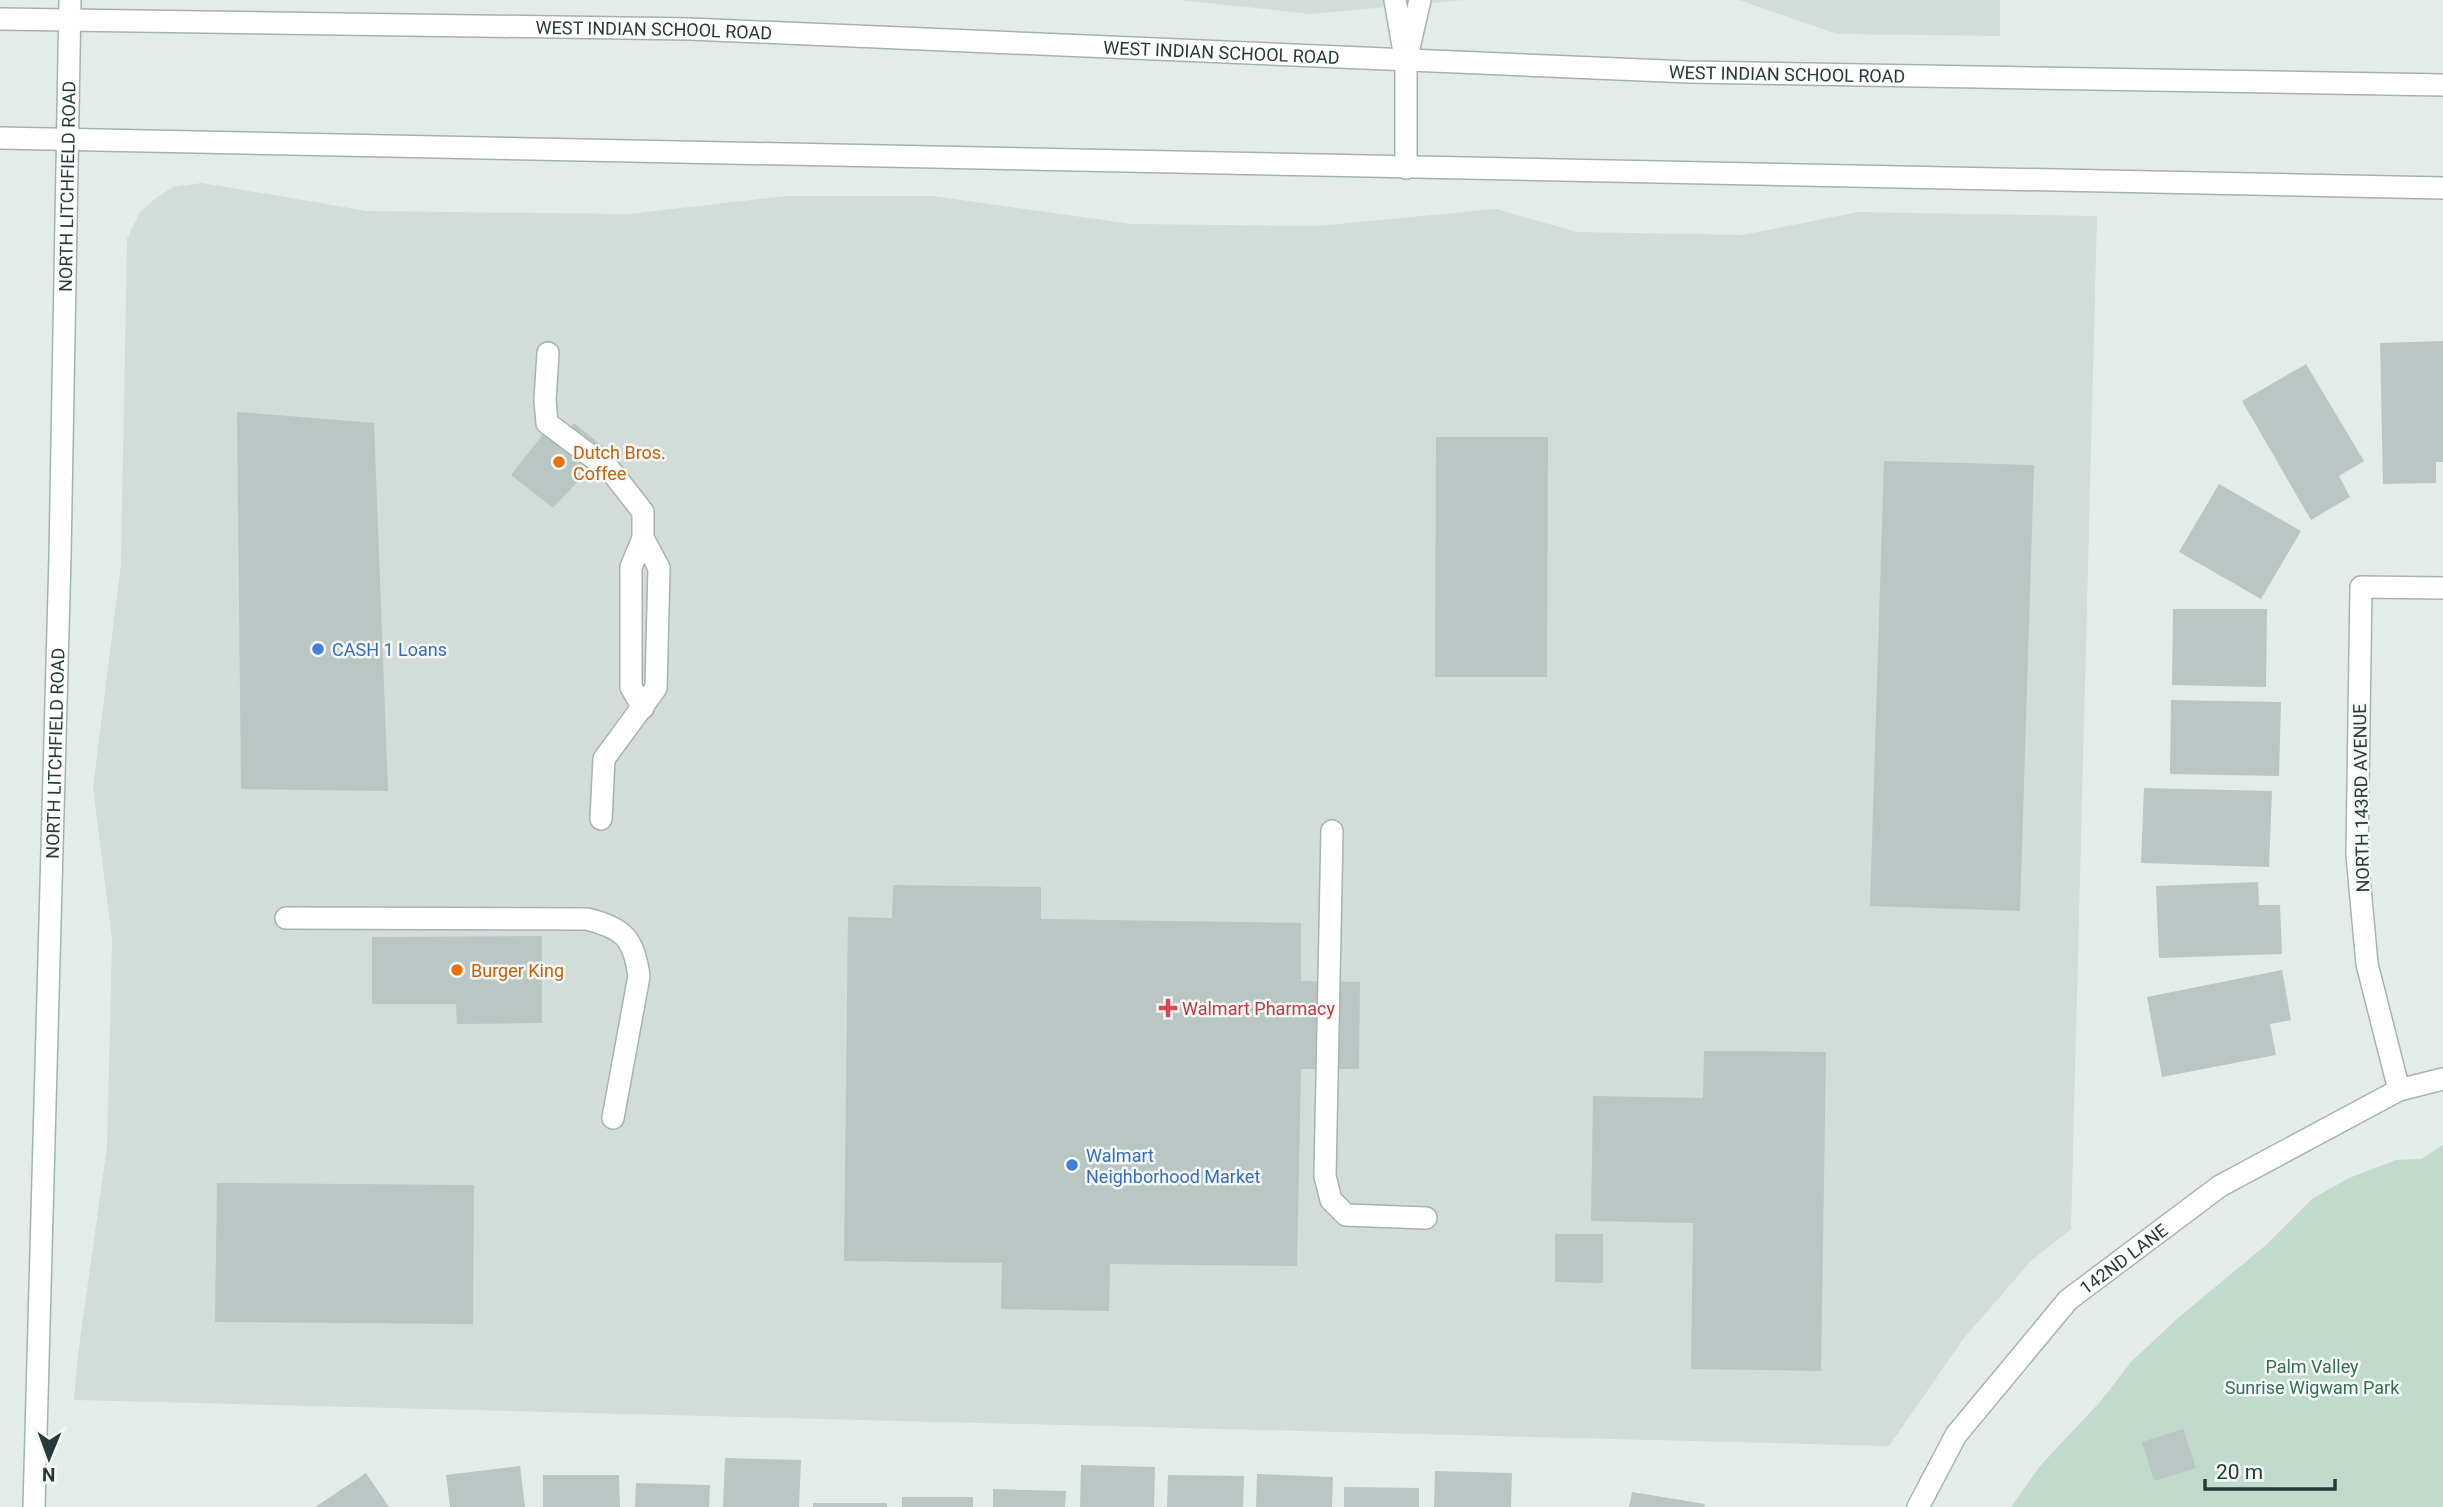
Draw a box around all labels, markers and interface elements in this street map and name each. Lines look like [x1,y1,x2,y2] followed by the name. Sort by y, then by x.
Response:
[536,16,773,43] street label: WEST INDIAN SCHOOL ROAD
[1103,36,1340,67] street label: WEST INDIAN SCHOOL ROAD
[1668,61,1905,86] street label: WEST INDIAN SCHOOL ROAD
[54,81,79,292] street label: NORTH LITCHFIELD ROAD
[573,442,666,484] place label: Dutch Bros. Coffee
[551,454,567,470] marker: Dutch Bros. Coffee
[332,639,447,660] place label: CASH 1 Loans
[310,641,326,657] marker: CASH 1 Loans
[41,648,68,859] street label: NORTH LITCHFIELD ROAD
[2349,703,2373,893] street label: NORTH 143RD AVENUE
[471,960,564,981] place label: Burger King
[449,962,465,978] marker: Burger King
[1182,998,1335,1019] place label: Walmart Pharmacy
[1160,1000,1176,1016] marker: Walmart Pharmacy
[1086,1145,1260,1187] place label: Walmart Neighborhood Market
[1064,1157,1080,1173] marker: Walmart Neighborhood Market
[2075,1219,2171,1298] street label: 142ND LANE
[2225,1356,2400,1398] park label: Palm Valley Sunrise Wigwam Park
[14,1423,84,1493] north arrow
[2205,1448,2334,1492] scale bar
[2216,1460,2263,1484] text: 20 m
[42,1463,56,1486] text: N

